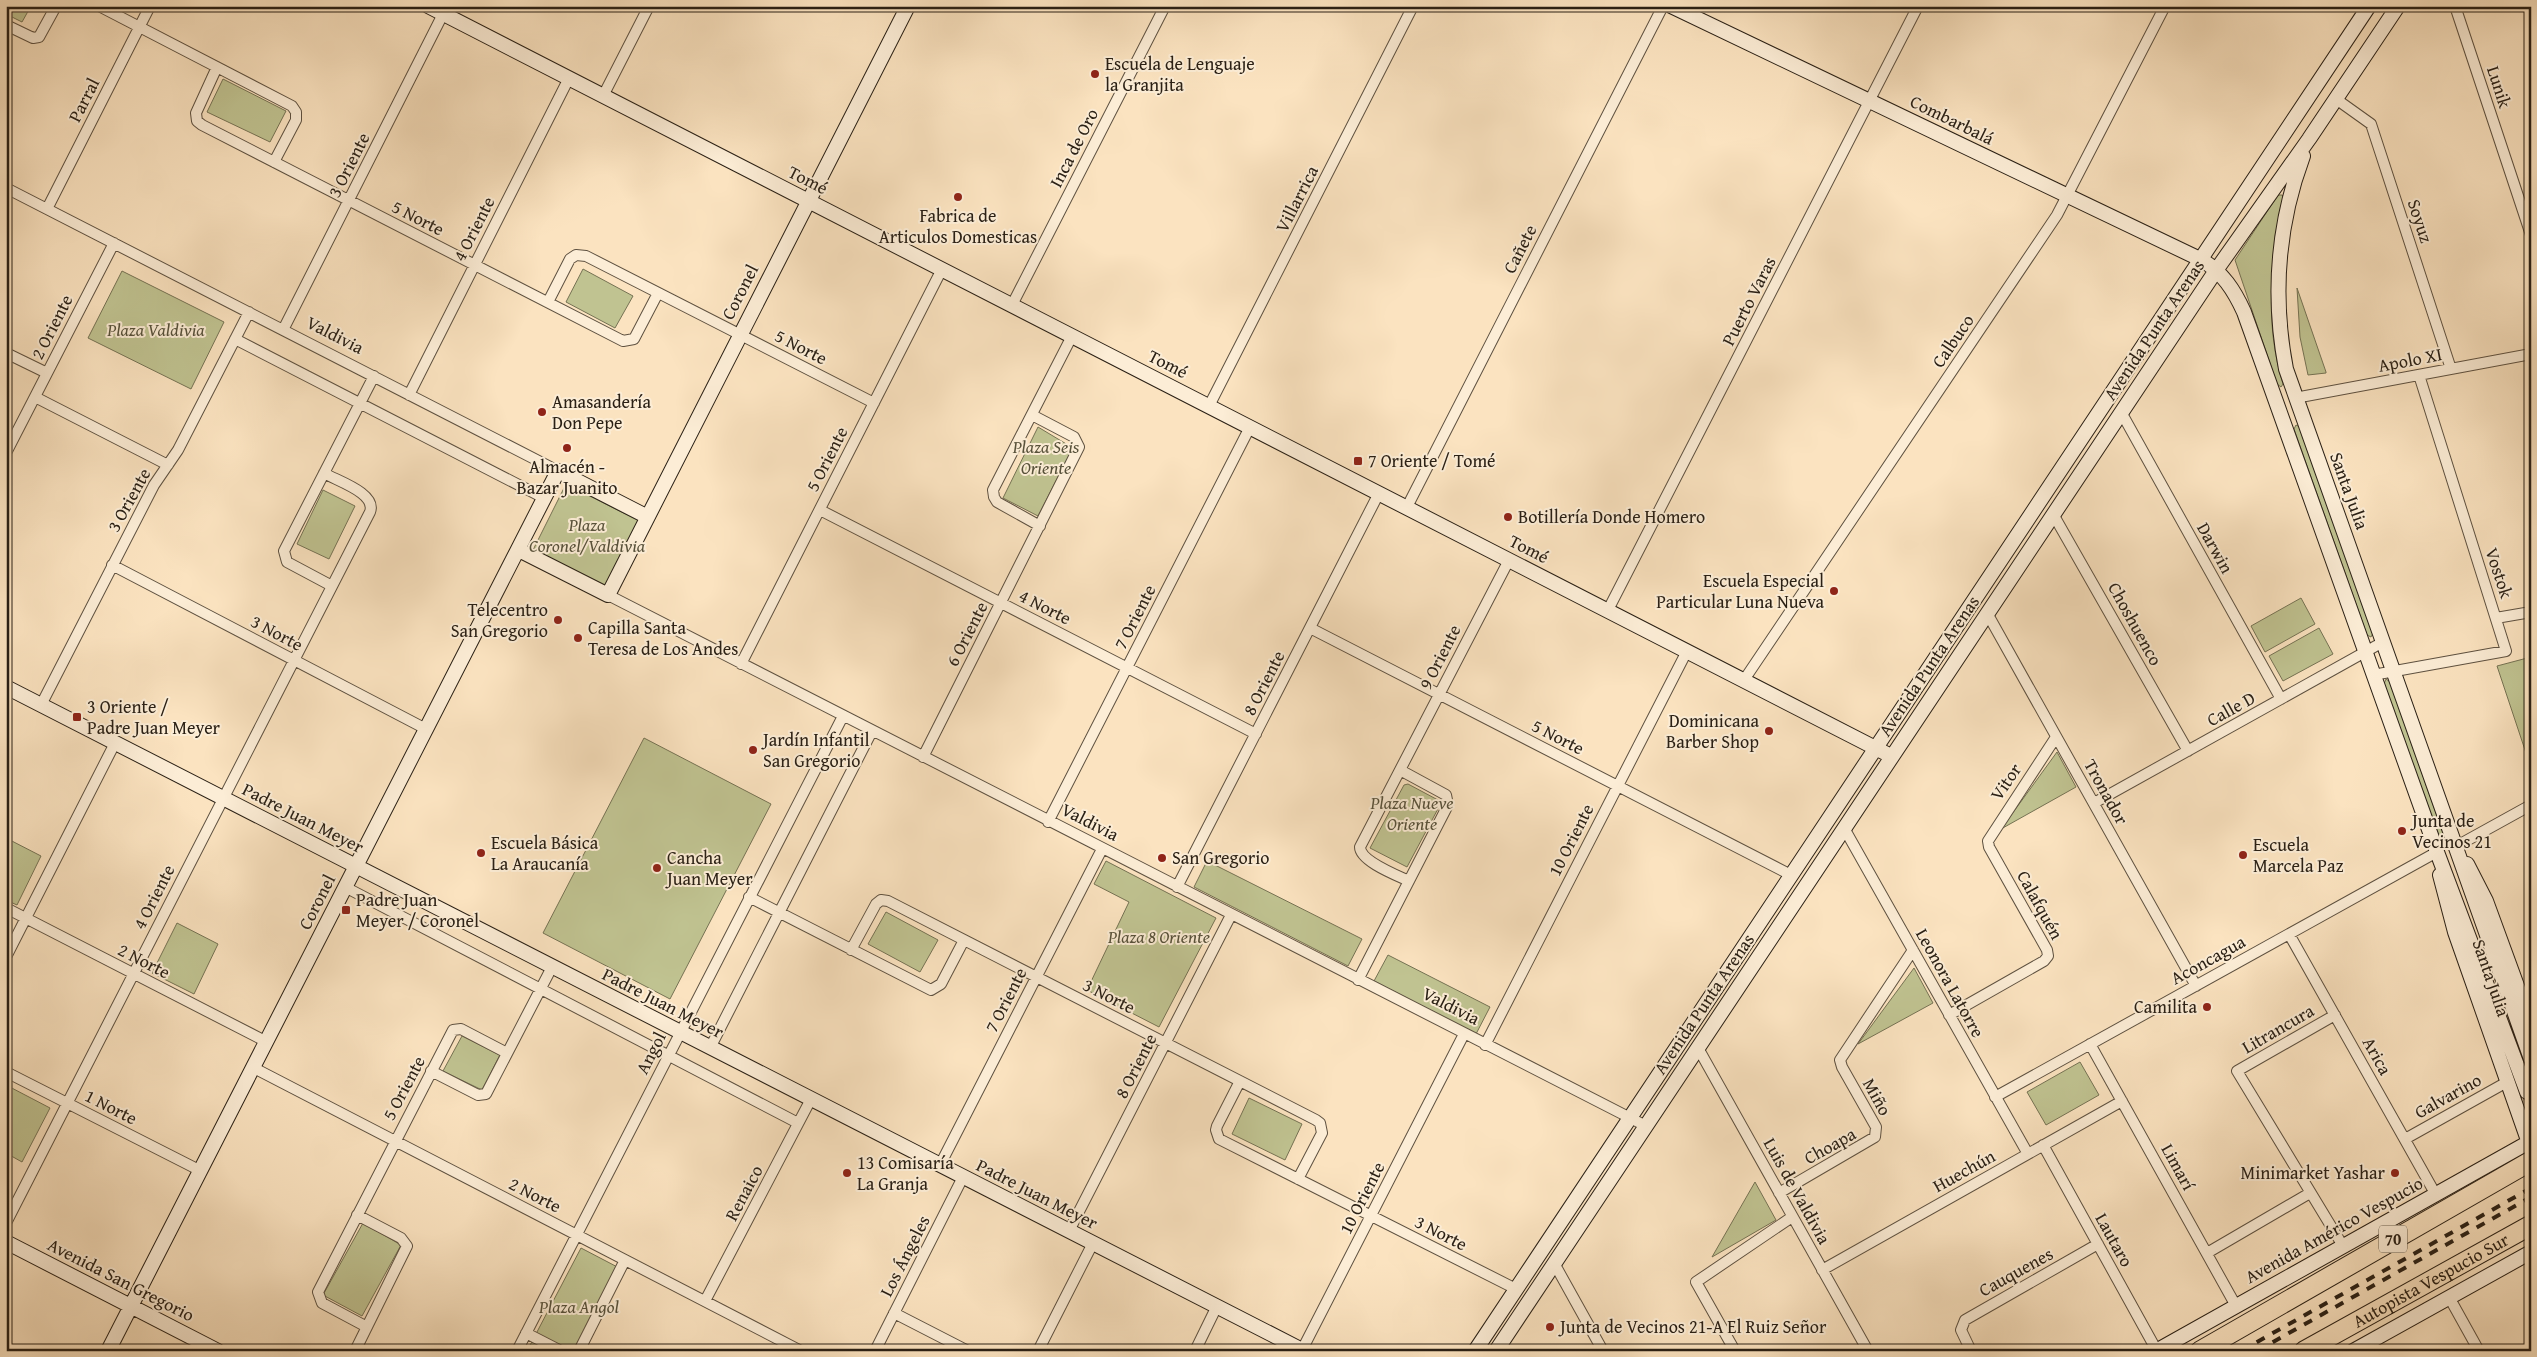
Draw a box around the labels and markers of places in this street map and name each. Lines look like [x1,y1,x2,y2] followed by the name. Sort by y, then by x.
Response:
[1105,50,1255,98] place label: Escuela de Lenguaje la Granjita
[1089,68,1101,80] marker: Escuela de Lenguaje la Granjita
[952,191,964,203] marker: Fabrica de Articulos Domesticas
[879,202,1037,250] place label: Fabrica de Articulos Domesticas
[552,388,651,436] place label: Amasandería Don Pepe
[536,406,548,418] marker: Amasandería Don Pepe
[561,442,573,454] marker: Almacén - Bazar Juanito
[1368,447,1496,474] place label: 7 Oriente / Tomé
[516,453,618,501] place label: Almacén - Bazar Juanito
[1352,455,1364,467] marker: 7 Oriente / Tomé
[1518,503,1705,530] place label: Botillería Donde Homero
[1502,511,1514,523] marker: Botillería Donde Homero
[1656,567,1824,615] place label: Escuela Especial Particular Luna Nueva
[1828,585,1840,597] marker: Escuela Especial Particular Luna Nueva
[451,596,548,644] place label: Telecentro San Gregorio
[552,614,564,626] marker: Telecentro San Gregorio
[588,614,738,662] place label: Capilla Santa Teresa de Los Andes
[572,632,584,644] marker: Capilla Santa Teresa de Los Andes
[87,693,221,741] place label: 3 Oriente / Padre Juan Meyer
[1666,707,1759,755] place label: Dominicana Barber Shop
[71,711,83,723] marker: 3 Oriente / Padre Juan Meyer
[1763,725,1775,737] marker: Dominicana Barber Shop
[761,726,870,774] place label: Jardín Infantil San Gregorio
[747,744,759,756] marker: Jardín Infantil San Gregorio
[2410,807,2492,855] place label: Junta de Vecinos 21
[2396,825,2408,837] marker: Junta de Vecinos 21
[491,829,599,877] place label: Escuela Básica La Araucanía
[2253,831,2344,879] place label: Escuela Marcela Paz
[665,844,753,892] place label: Cancha Juan Meyer
[1172,844,1269,871] place label: San Gregorio
[475,847,487,859] marker: Escuela Básica La Araucanía
[2237,849,2249,861] marker: Escuela Marcela Paz
[1156,852,1168,864] marker: San Gregorio
[651,862,663,874] marker: Cancha Juan Meyer
[356,886,479,934] place label: Padre Juan Meyer / Coronel
[340,904,352,916] marker: Padre Juan Meyer / Coronel
[2134,993,2197,1020] place label: Camilita
[2201,1001,2213,1013] marker: Camilita
[857,1149,954,1197] place label: 13 Comisaría La Granja
[2240,1159,2386,1186] place label: Minimarket Yashar
[841,1167,853,1179] marker: 13 Comisaría La Granja
[2389,1167,2401,1179] marker: Minimarket Yashar
[1558,1313,1827,1340] place label: Junta de Vecinos 21-A El Ruiz Señor
[1544,1321,1556,1333] marker: Junta de Vecinos 21-A El Ruiz Señor

